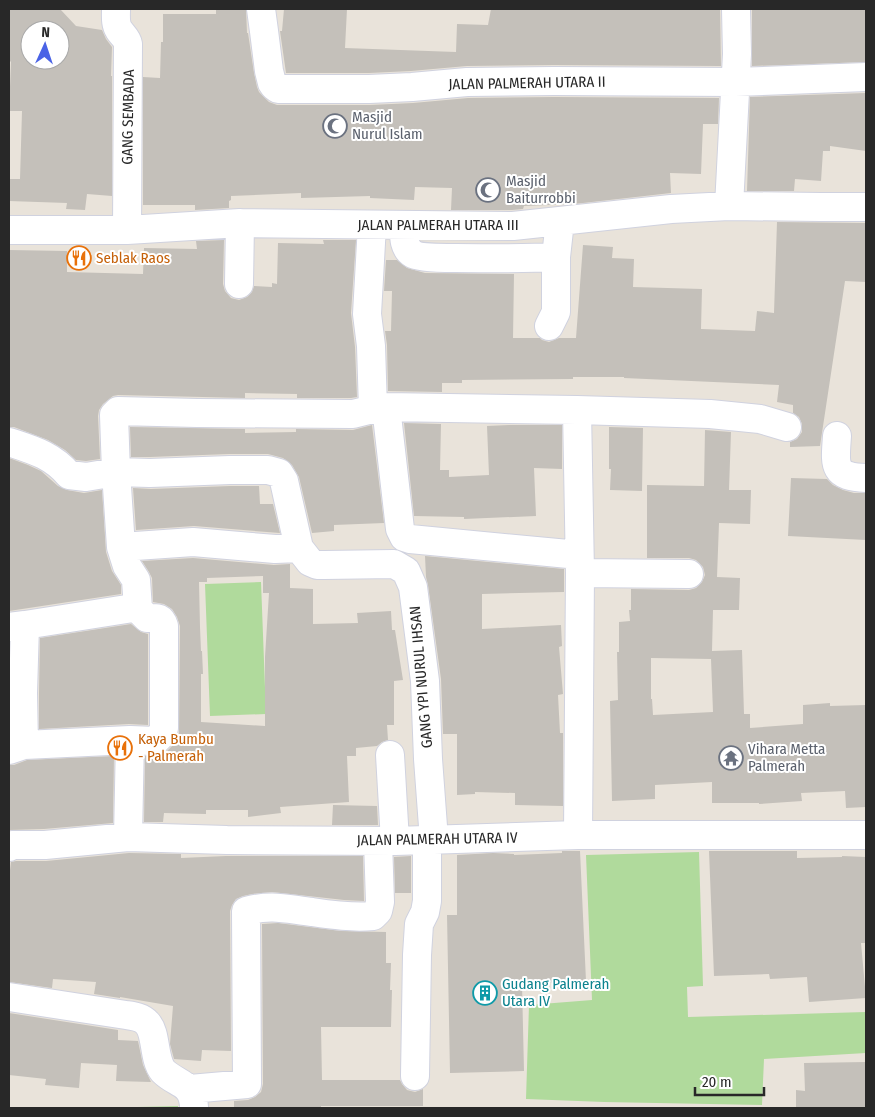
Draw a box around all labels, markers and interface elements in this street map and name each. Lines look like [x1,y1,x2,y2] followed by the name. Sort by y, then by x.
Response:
[20,20,70,70] north arrow
[41,24,50,41] text: N
[118,69,138,165] street label: GANG SEMBADA
[448,73,606,93] street label: JALAN PALMERAH UTARA II
[352,108,423,143] place label: Masjid Nurul Islam
[322,113,348,139] mosque icon: Masjid Nurul Islam
[506,172,576,207] place label: Masjid Baiturrobbi
[475,177,501,203] mosque icon: Masjid Baiturrobbi
[357,216,519,234] street label: JALAN PALMERAH UTARA III
[66,245,92,271] restaurant icon: Seblak Raos
[96,249,170,267] place label: Seblak Raos
[406,605,436,749] street label: GANG YPI NURUL IHSAN
[138,730,214,765] place label: Kaya Bumbu - Palmerah
[107,735,133,761] restaurant icon: Kaya Bumbu - Palmerah
[748,740,825,775] place label: Vihara Metta Palmerah
[718,745,744,771] temple icon: Vihara Metta Palmerah
[356,829,518,849] street label: JALAN PALMERAH UTARA IV
[502,975,610,1010] place label: Gudang Palmerah Utara IV
[472,980,498,1006] building icon: Gudang Palmerah Utara IV
[695,1064,764,1096] scale bar
[702,1073,732,1091] text: 20 m

